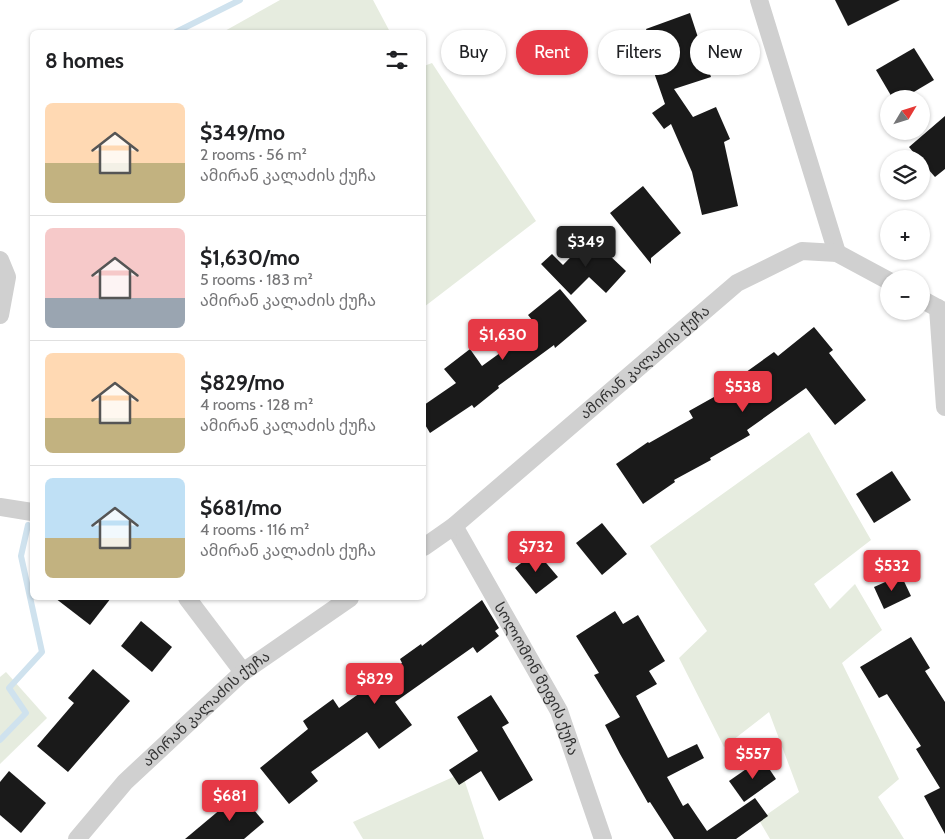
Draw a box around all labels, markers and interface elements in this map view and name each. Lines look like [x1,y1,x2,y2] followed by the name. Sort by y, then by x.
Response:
[441,30,506,75] chip: Buy
[516,30,588,75] chip: Rent
[598,30,680,75] chip: Filters
[690,30,760,75] chip: New
[383,46,411,74] icon: filters
[45,48,124,73] text: 8 homes
[880,90,930,140] north arrow
[880,90,930,320] map controls
[200,120,285,145] text: $349/mo
[85,123,145,183] icon: home
[200,145,307,164] text: 2 rooms · 56 m²
[880,150,930,200] button: layers
[200,166,376,185] text: ამირან კალაძის ქუჩა
[880,210,930,260] button: +
[556,226,616,268] pin: $349
[568,232,604,251] text: $349
[200,245,300,270] text: $1,630/mo
[85,248,145,308] icon: home
[200,270,313,289] text: 5 rooms · 183 m²
[880,270,930,320] button: −
[200,291,376,310] text: ამირან კალაძის ქუჩა
[576,302,713,423] street label: ამირან კალაძის ქუჩა
[462,318,544,361] pin: $1,630
[479,325,527,344] text: $1,630
[200,370,284,395] text: $829/mo
[713,370,773,413] pin: $538
[85,373,145,433] icon: home
[725,377,761,396] text: $538
[200,395,313,414] text: 4 rooms · 128 m²
[200,416,376,435] text: ამირან კალაძის ქუჩა
[200,495,282,520] text: $681/mo
[85,498,145,558] icon: home
[200,520,309,539] text: 4 rooms · 116 m²
[506,530,566,573] pin: $732
[519,537,553,556] text: $732
[200,541,376,560] text: ამირან კალაძის ქუჩა
[862,550,922,592] pin: $532
[875,556,909,575] text: $532
[490,599,583,758] street label: სოლომონ მეფის ქუჩა
[139,647,273,770] street label: ამირან კალაძის ქუჩა
[345,662,405,705] pin: $829
[357,669,393,688] text: $829
[723,738,783,780] pin: $557
[736,744,770,763] text: $557
[200,780,260,822] pin: $681
[213,786,247,805] text: $681

